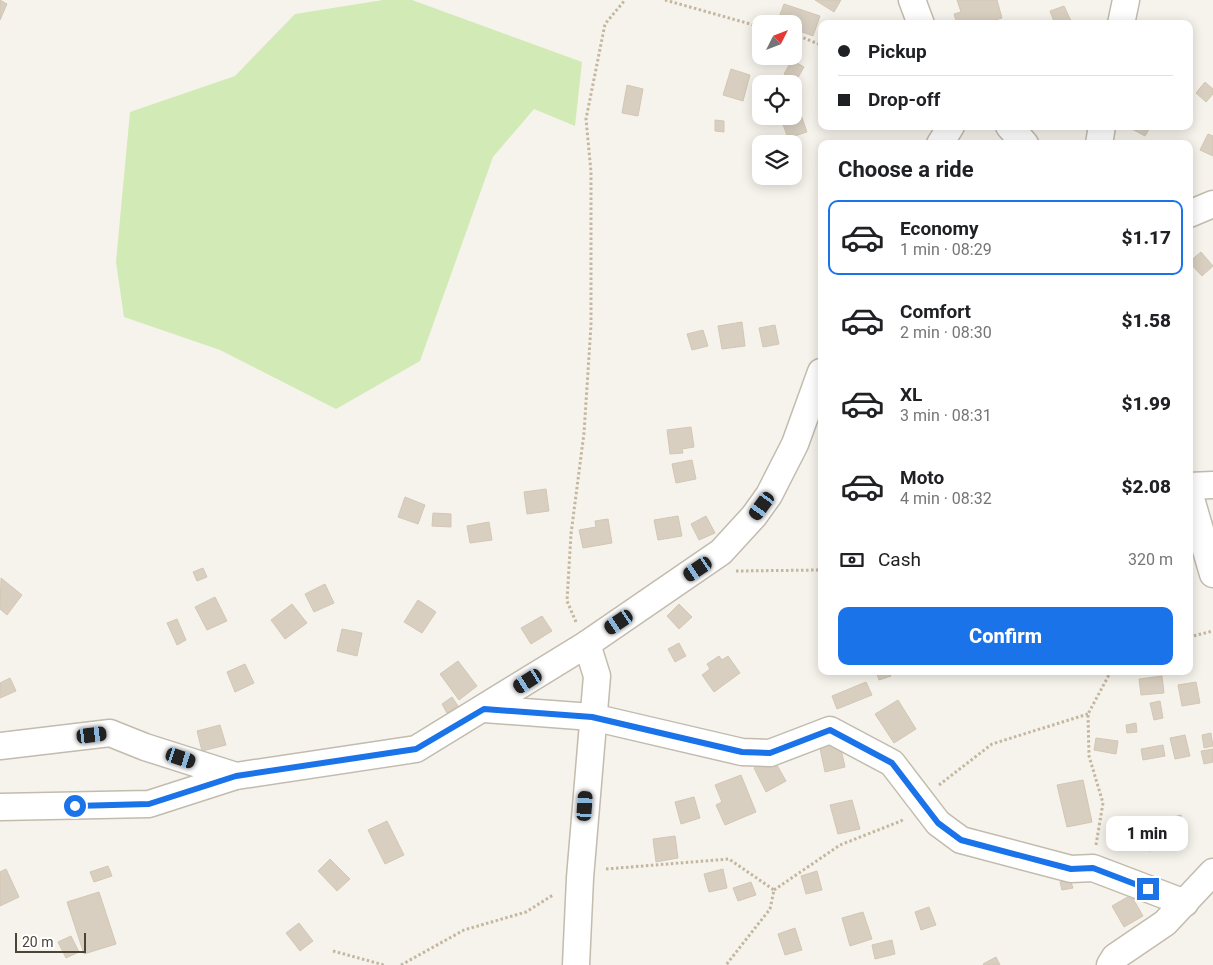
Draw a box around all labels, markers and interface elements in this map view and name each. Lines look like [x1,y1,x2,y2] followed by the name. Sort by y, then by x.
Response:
[752,15,802,65] north arrow
[752,15,802,185] map controls
[868,40,927,63] text: Pickup
[752,75,802,125] button: locate
[868,88,940,111] text: Drop-off
[752,135,802,185] button: layers
[838,157,974,182] text: Choose a ride
[840,215,885,260] icon: car
[900,217,979,240] text: Economy
[1122,226,1171,249] text: $1.17
[900,240,992,259] text: 1 min · 08:29
[840,298,885,343] icon: car
[900,300,971,323] text: Comfort
[1122,309,1171,332] text: $1.58
[900,323,992,342] text: 2 min · 08:30
[840,381,885,426] icon: car
[900,383,922,406] text: XL
[1122,392,1171,415] text: $1.99
[900,406,992,425] text: 3 min · 08:31
[840,464,885,509] icon: car
[900,466,944,489] text: Moto
[1122,475,1171,498] text: $2.08
[747,489,776,523] car
[900,489,992,508] text: 4 min · 08:32
[838,546,866,574] icon: cash
[878,548,921,571] text: Cash
[1128,550,1173,569] text: 320 m
[681,554,714,584] car
[602,607,635,637] car
[838,607,1173,665] button: Confirm
[511,667,544,695] car
[76,726,107,744] car
[164,746,197,770] car
[576,791,593,821] car
[64,795,86,817] route start
[1107,816,1189,852] callout: 1 min
[1127,824,1167,843] text: 1 min
[1137,878,1159,900] route end
[15,930,86,953] scale bar
[22,934,54,950] text: 20 m

